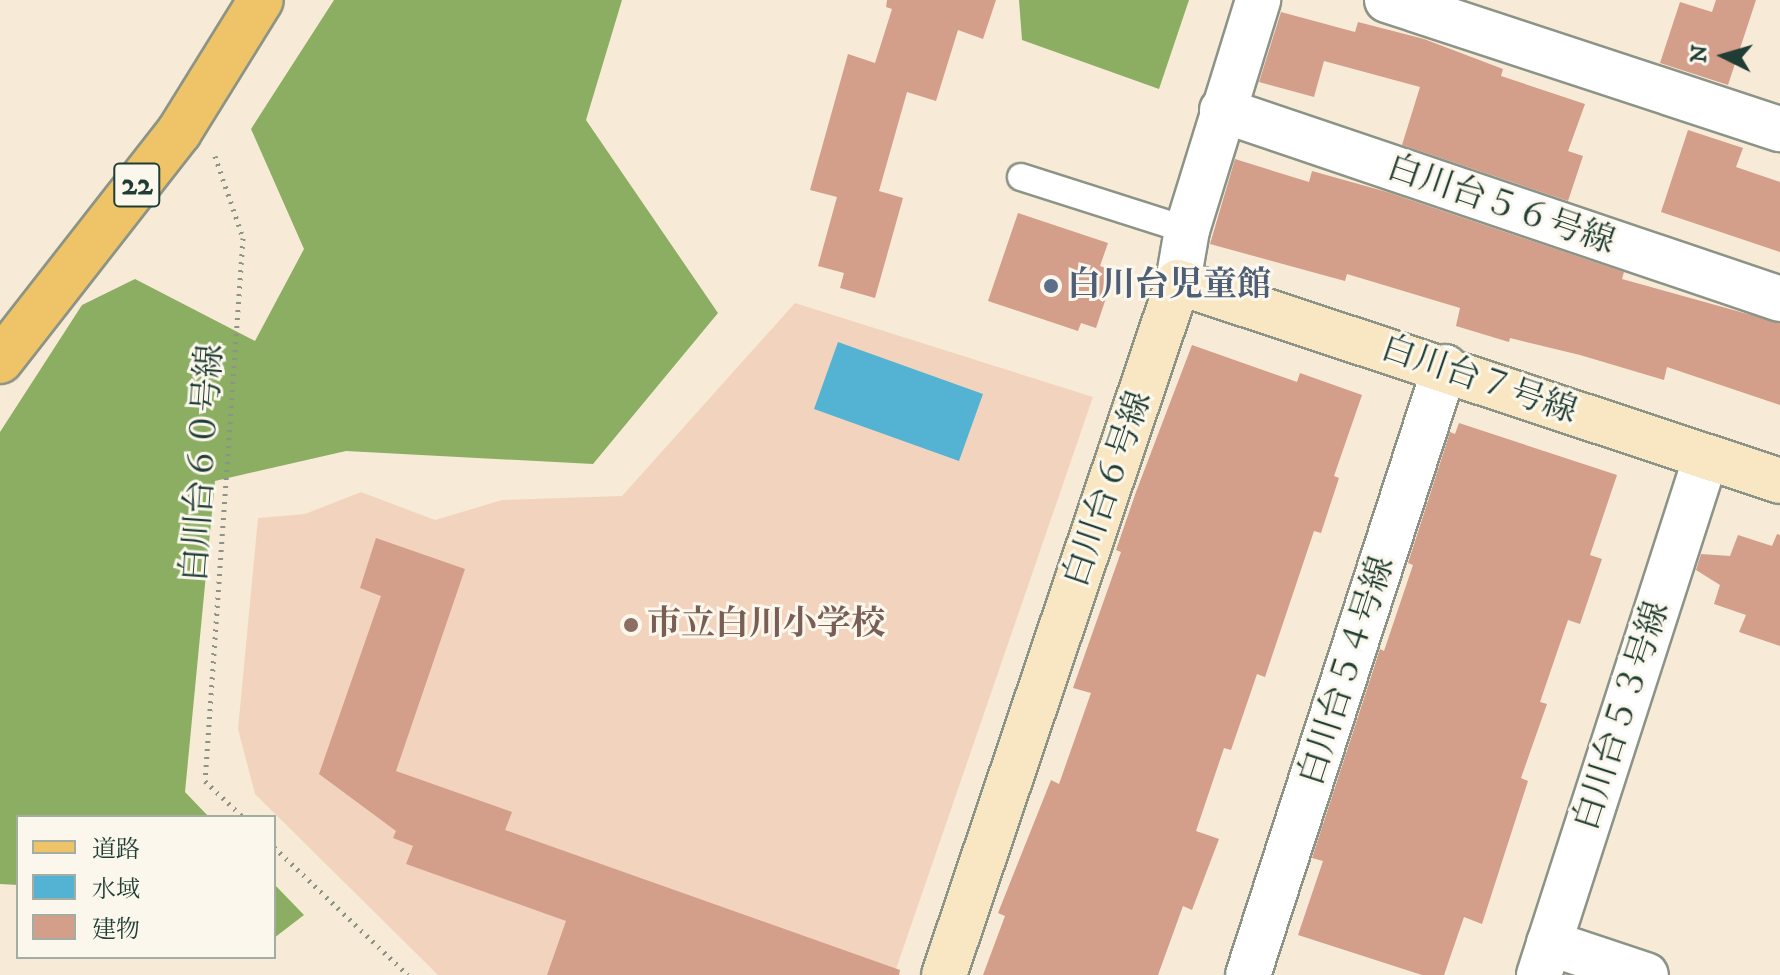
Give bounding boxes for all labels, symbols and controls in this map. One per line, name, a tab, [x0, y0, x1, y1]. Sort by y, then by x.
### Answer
north arrow	[1684, 16, 1764, 96]
text: N	[1685, 44, 1714, 64]
street label: 白川台５６号線	[1382, 147, 1620, 263]
road number: 22	[113, 157, 161, 213]
place label: 白川台児童館	[1067, 266, 1271, 306]
marker: 白川台児童館	[1042, 277, 1060, 295]
street label: 白川台７号線	[1376, 328, 1582, 432]
street label: 白川台６０号線	[174, 343, 232, 583]
street label: 白川台６号線	[1056, 386, 1160, 592]
street label: 白川台５４号線	[1291, 552, 1403, 790]
street label: 白川台５３号線	[1566, 597, 1678, 835]
place label: 市立白川小学校	[647, 605, 885, 645]
marker: 市立白川小学校	[622, 616, 640, 634]
legend	[16, 815, 276, 959]
text: 道路	[92, 835, 140, 865]
text: 水域	[92, 875, 140, 905]
text: 建物	[92, 915, 140, 945]

